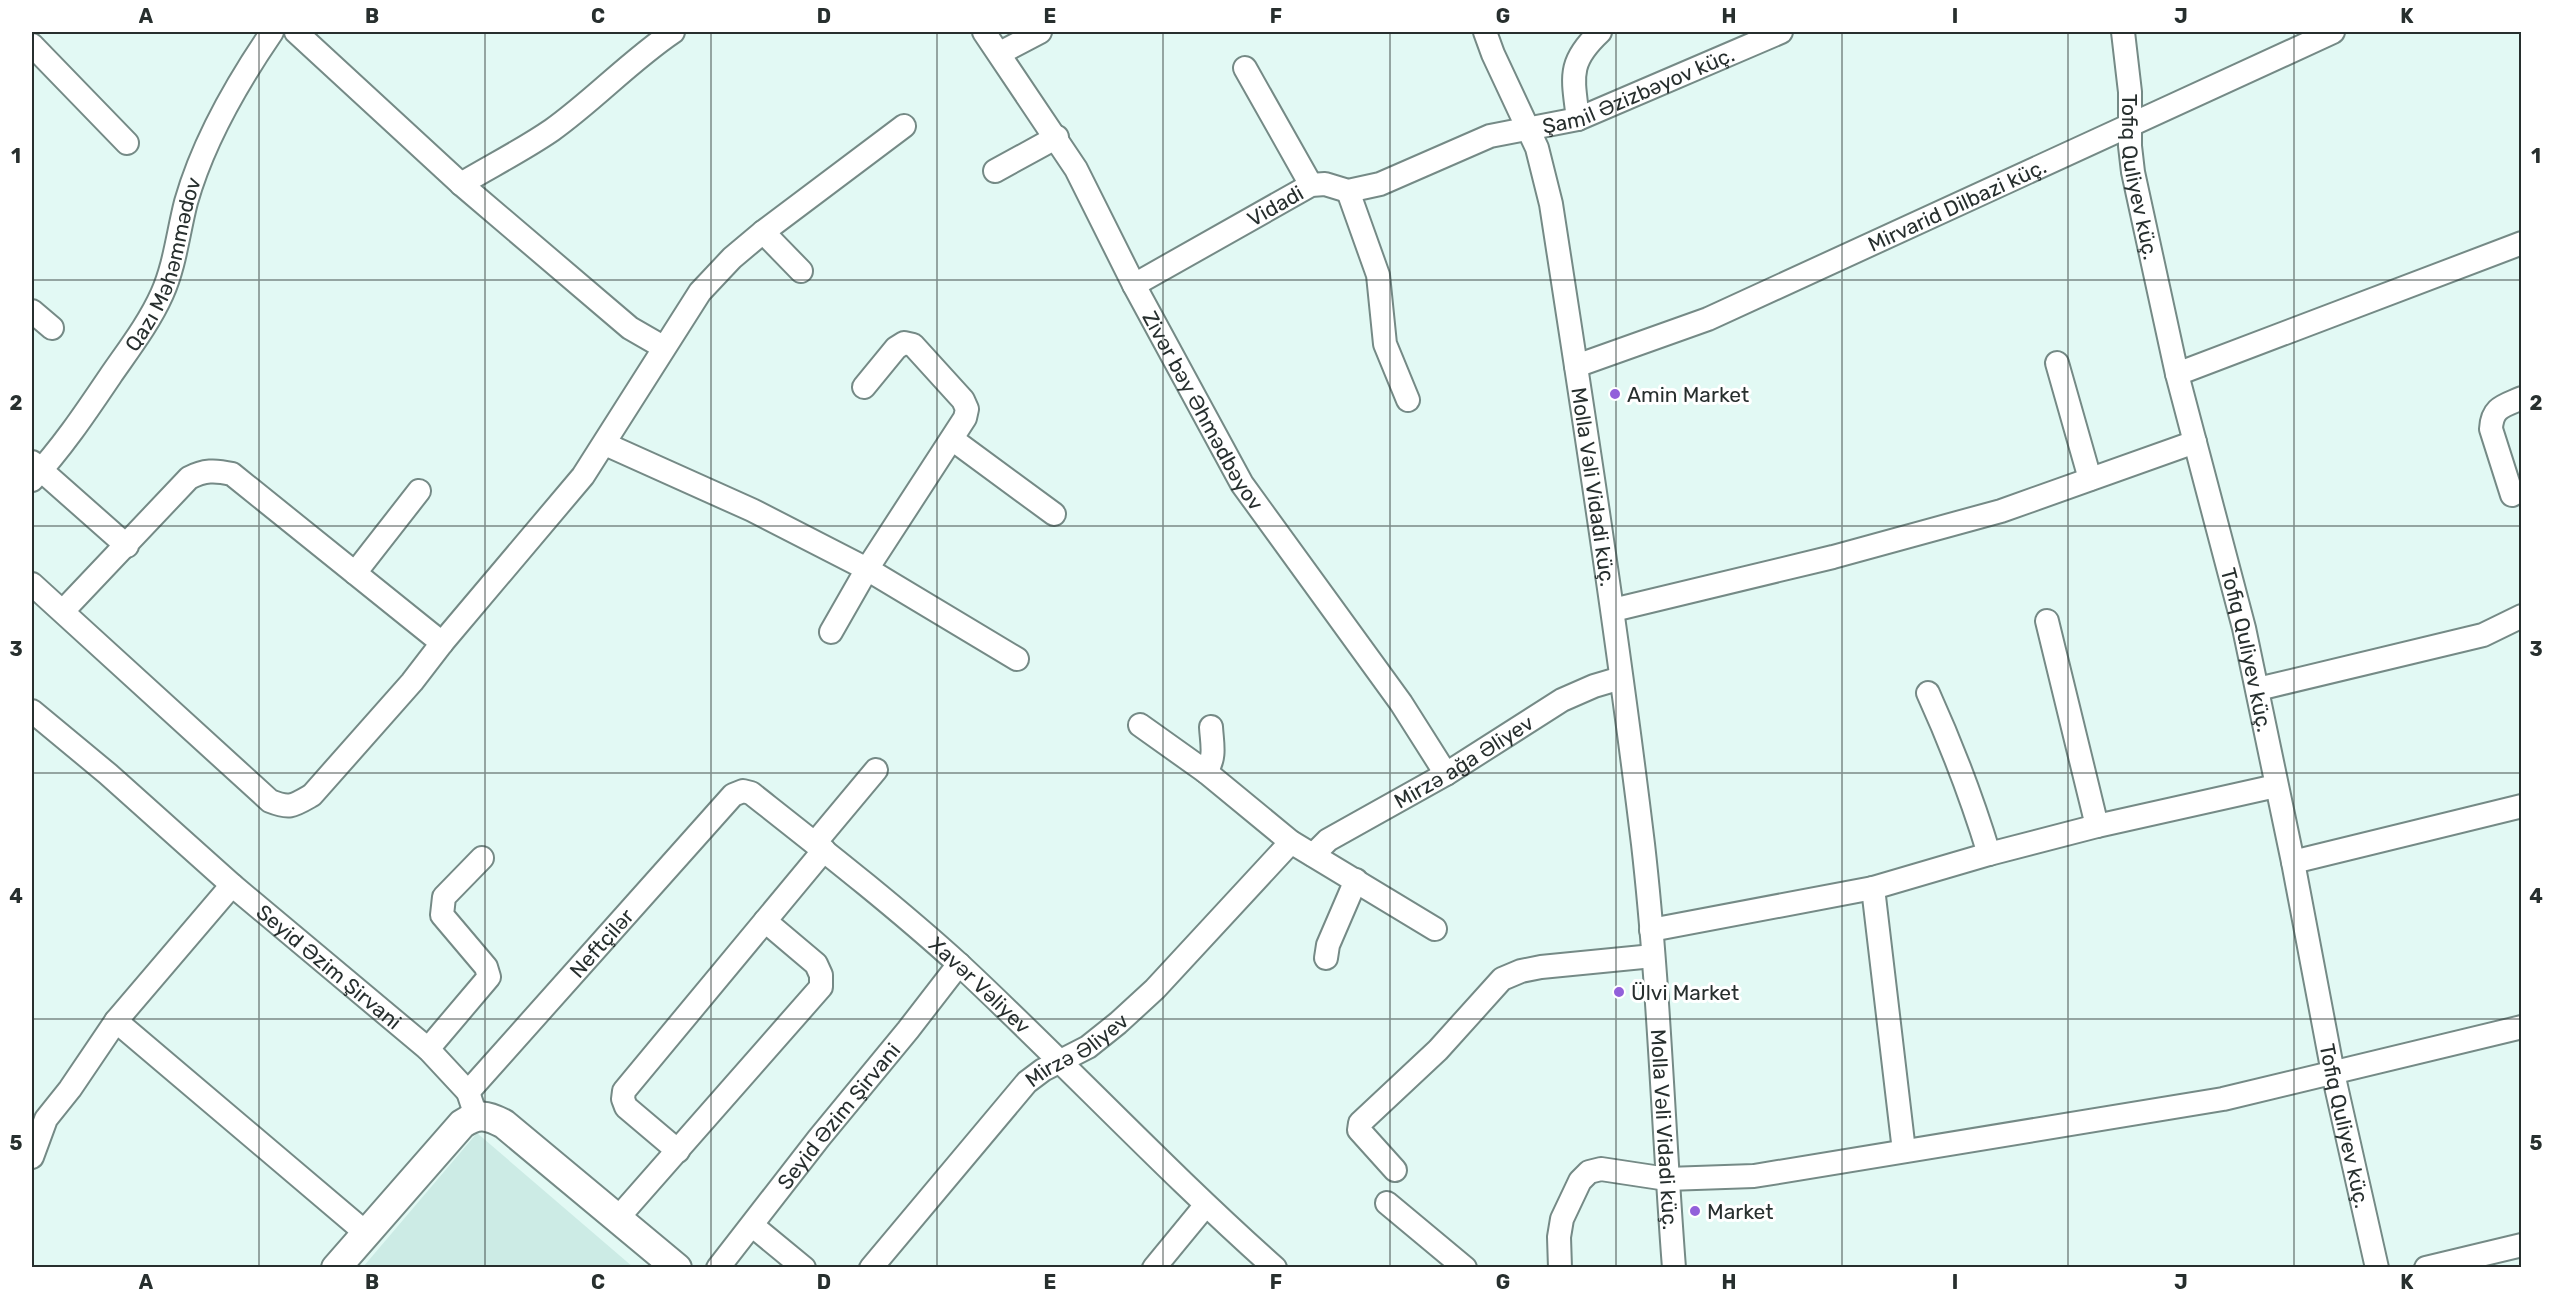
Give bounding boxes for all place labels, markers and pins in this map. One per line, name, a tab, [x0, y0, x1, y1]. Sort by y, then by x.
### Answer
place label: Amin Market	[1627, 382, 1749, 407]
marker: Amin Market	[1608, 387, 1622, 401]
place label: Ülvi Market	[1631, 980, 1739, 1005]
marker: Ülvi Market	[1612, 985, 1626, 999]
place label: Market	[1707, 1199, 1773, 1224]
marker: Market	[1688, 1204, 1702, 1218]

